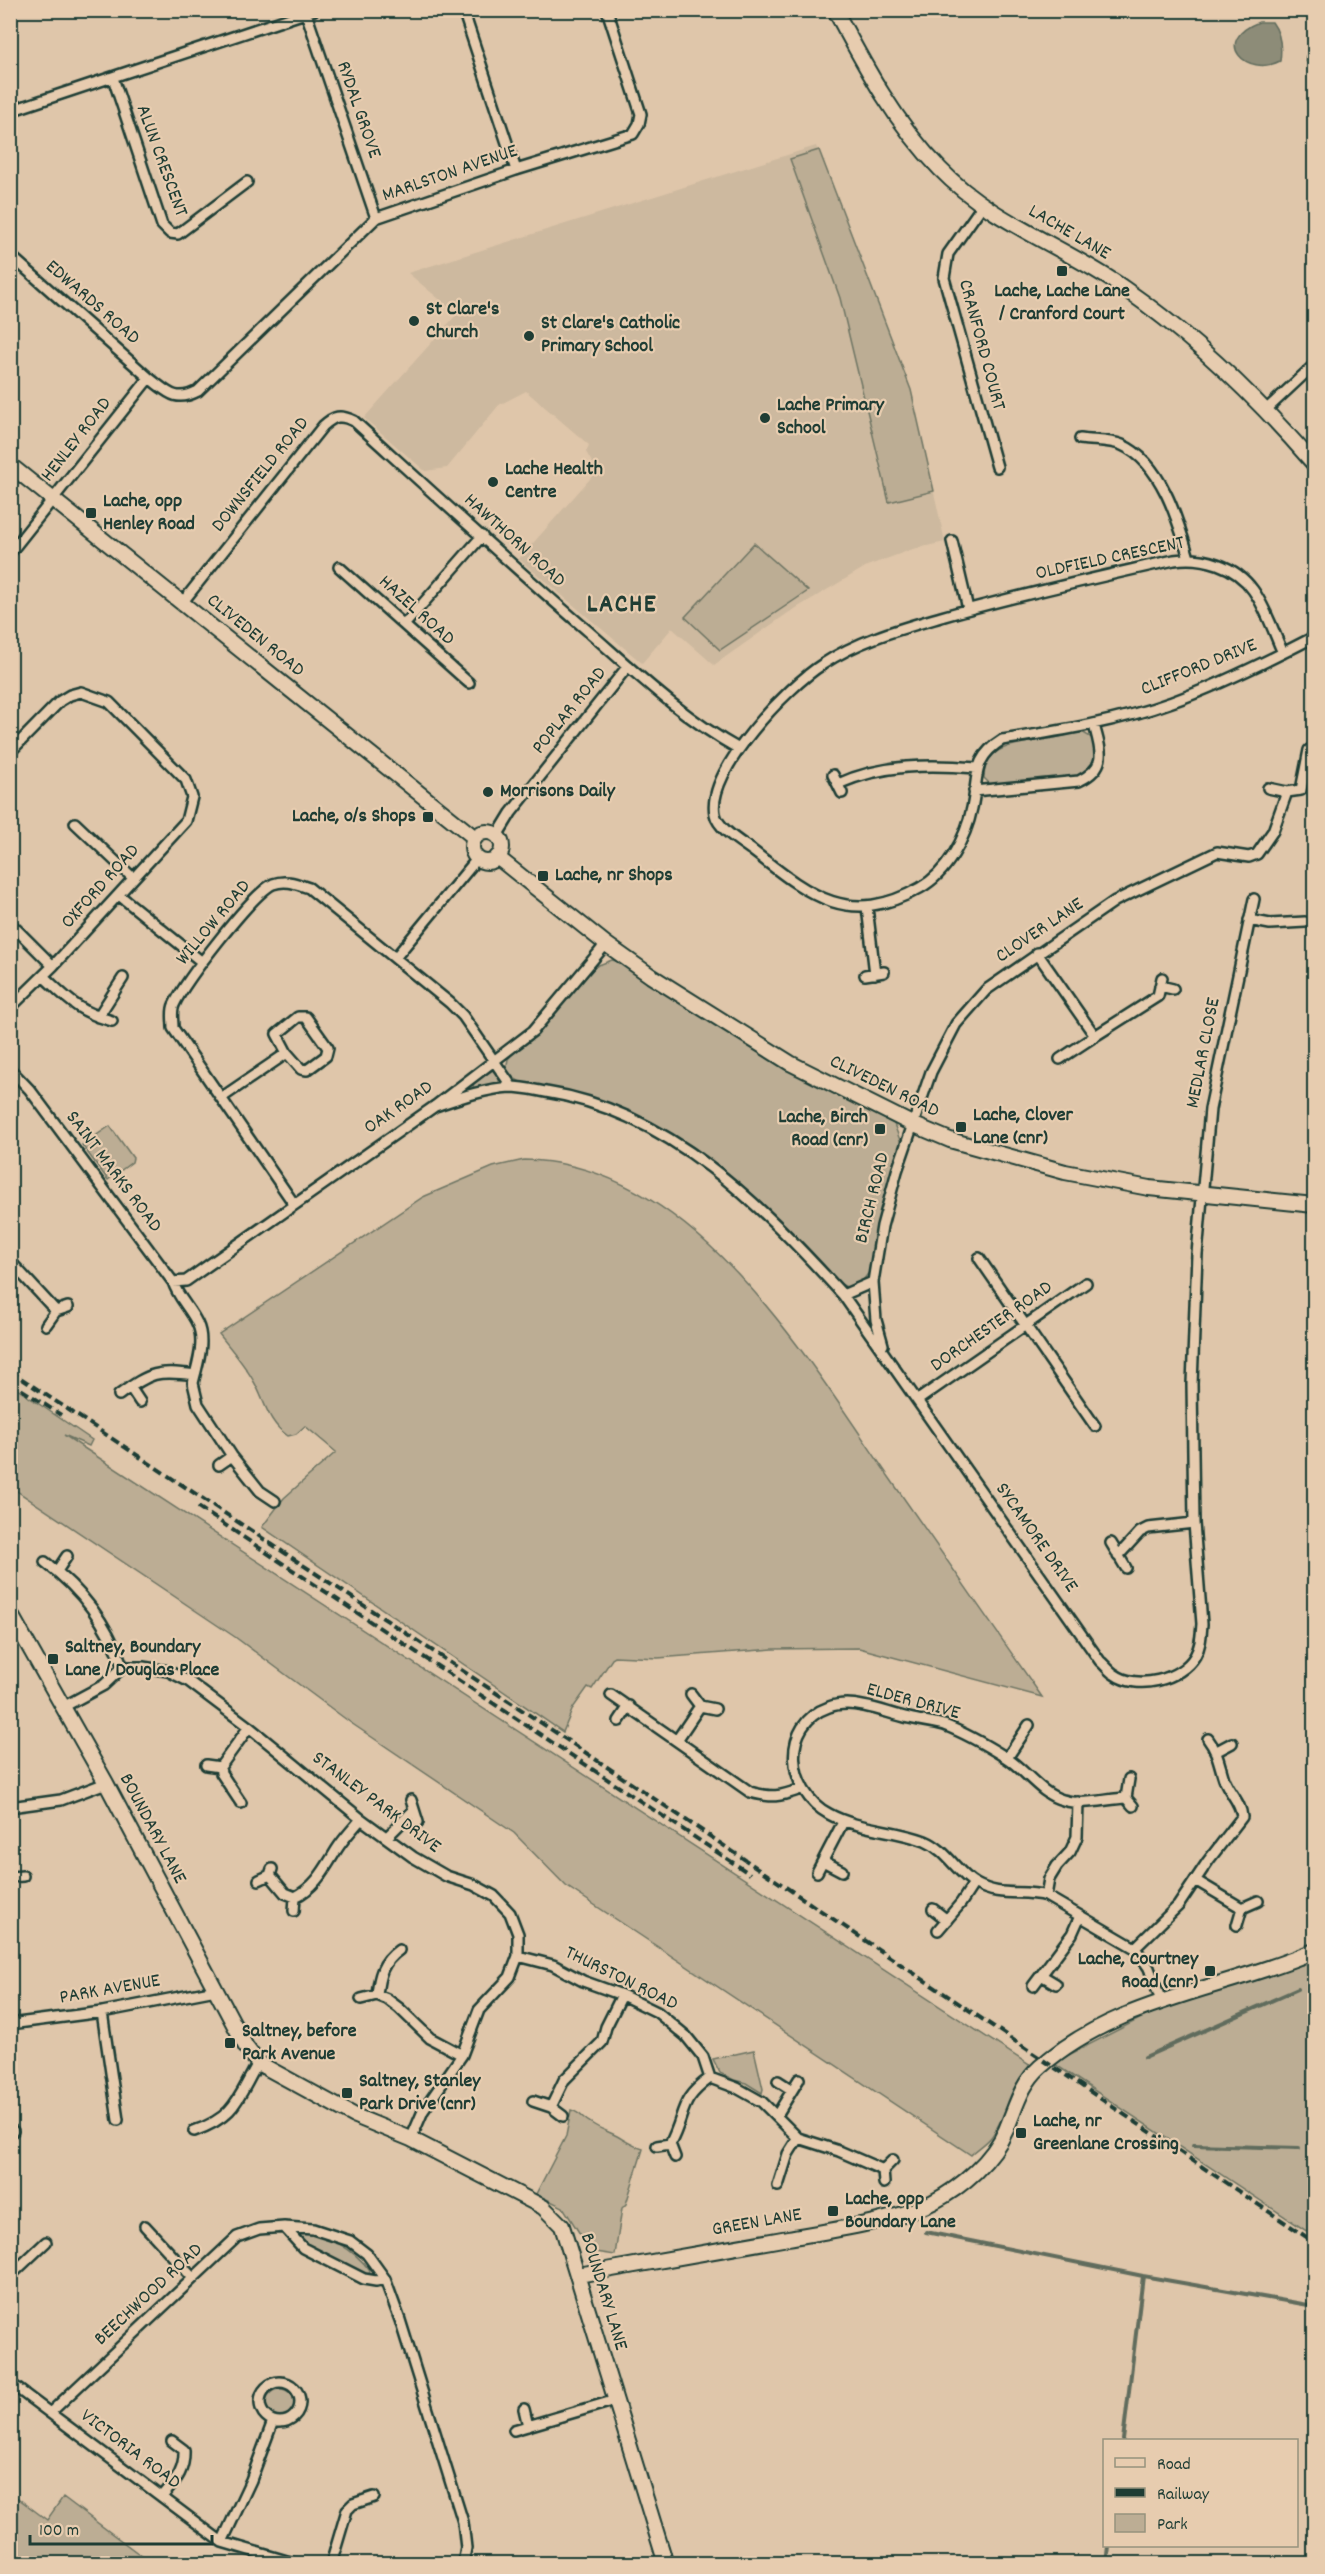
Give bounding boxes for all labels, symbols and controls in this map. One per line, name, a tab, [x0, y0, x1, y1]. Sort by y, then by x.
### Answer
street label: RYDAL GROVE	[328, 58, 388, 162]
street label: ALUN CRESCENT	[128, 101, 194, 221]
street label: MARLSTON AVENUE	[379, 138, 521, 210]
street label: LACHE LANE	[1023, 198, 1115, 268]
street label: EDWARDS ROAD	[38, 254, 146, 352]
marker: Lache, Lache Lane / Cranford Court	[1055, 264, 1069, 278]
street label: CRANFORD COURT	[950, 277, 1012, 413]
place label: Lache, Lache Lane / Cranford Court	[994, 278, 1130, 329]
place label: St Clare's Church	[426, 296, 499, 347]
place label: St Clare's Catholic Primary School	[541, 310, 680, 361]
marker: St Clare's Church	[407, 314, 421, 328]
marker: St Clare's Catholic Primary School	[522, 329, 536, 343]
street label: HENLEY ROAD	[35, 392, 119, 488]
place label: Lache Primary School	[777, 392, 885, 443]
street label: DOWNSFIELD ROAD	[206, 411, 316, 539]
marker: Lache Primary School	[758, 411, 772, 425]
place label: Lache Health Centre	[505, 456, 603, 507]
marker: Lache Health Centre	[486, 475, 500, 489]
street label: HAWTHORN ROAD	[457, 487, 571, 595]
place label: Lache, opp Henley Road	[103, 488, 195, 539]
marker: Lache, opp Henley Road	[84, 506, 98, 520]
street label: OLDFIELD CRESCENT	[1033, 530, 1187, 588]
street label: HAZEL ROAD	[372, 569, 460, 653]
district label: LACHE	[587, 587, 657, 624]
street label: CLIVEDEN ROAD	[200, 588, 310, 684]
street label: CLIFFORD DRIVE	[1137, 632, 1261, 704]
street label: POPLAR ROAD	[526, 661, 614, 761]
place label: Morrisons Daily	[500, 778, 616, 806]
marker: Morrisons Daily	[481, 785, 495, 799]
place label: Lache, o/s Shops	[292, 803, 416, 831]
marker: Lache, o/s Shops	[421, 810, 435, 824]
street label: OXFORD ROAD	[55, 838, 147, 936]
place label: Lache, nr Shops	[555, 862, 673, 890]
marker: Lache, nr Shops	[536, 869, 550, 883]
street label: WILLOW ROAD	[170, 874, 258, 972]
street label: CLOVER LANE	[990, 891, 1090, 971]
street label: MEDLAR CLOSE	[1180, 995, 1228, 1111]
street label: CLIVEDEN ROAD	[824, 1048, 944, 1126]
street label: OAK ROAD	[359, 1074, 439, 1142]
place label: Lache, Clover Lane (cnr)	[973, 1102, 1074, 1153]
place label: Lache, Birch Road (cnr)	[778, 1104, 868, 1155]
street label: SAINT MARKS ROAD	[58, 1105, 168, 1239]
marker: Lache, Clover Lane (cnr)	[954, 1120, 968, 1134]
marker: Lache, Birch Road (cnr)	[873, 1122, 887, 1136]
street label: BIRCH ROAD	[848, 1150, 898, 1246]
street label: DORCHESTER ROAD	[925, 1274, 1059, 1380]
street label: SYCAMORE DRIVE	[988, 1477, 1084, 1599]
place label: Saltney, Boundary Lane / Douglas Place	[65, 1634, 219, 1685]
marker: Saltney, Boundary Lane / Douglas Place	[46, 1652, 60, 1666]
street label: ELDER DRIVE	[863, 1676, 963, 1728]
street label: STANLEY PARK DRIVE	[306, 1745, 446, 1861]
street label: BOUNDARY LANE	[111, 1769, 193, 1889]
street label: THURSTON ROAD	[560, 1939, 682, 2019]
place label: Lache, Courtney Road (cnr)	[1078, 1946, 1199, 1997]
marker: Lache, Courtney Road (cnr)	[1203, 1964, 1217, 1978]
street label: PARK AVENUE	[57, 1967, 163, 2013]
place label: Saltney, before Park Avenue	[242, 2018, 357, 2069]
marker: Saltney, before Park Avenue	[223, 2036, 237, 2050]
place label: Saltney, Stanley Park Drive (cnr)	[359, 2068, 481, 2119]
marker: Saltney, Stanley Park Drive (cnr)	[340, 2086, 354, 2100]
place label: Lache, nr Greenlane Crossing	[1033, 2108, 1179, 2159]
marker: Lache, nr Greenlane Crossing	[1014, 2126, 1028, 2140]
place label: Lache, opp Boundary Lane	[845, 2186, 956, 2237]
street label: GREEN LANE	[710, 2201, 804, 2245]
marker: Lache, opp Boundary Lane	[826, 2204, 840, 2218]
street label: BOUNDARY LANE	[572, 2230, 634, 2354]
street label: BEECHWOOD ROAD	[88, 2237, 210, 2353]
street label: VICTORIA ROAD	[74, 2403, 186, 2497]
legend	[1103, 2439, 1298, 2547]
text: Road	[1157, 2453, 1191, 2478]
text: Railway	[1157, 2483, 1210, 2508]
scale bar	[30, 2508, 212, 2546]
text: Park	[1157, 2513, 1188, 2538]
text: 100 m	[39, 2519, 79, 2544]

